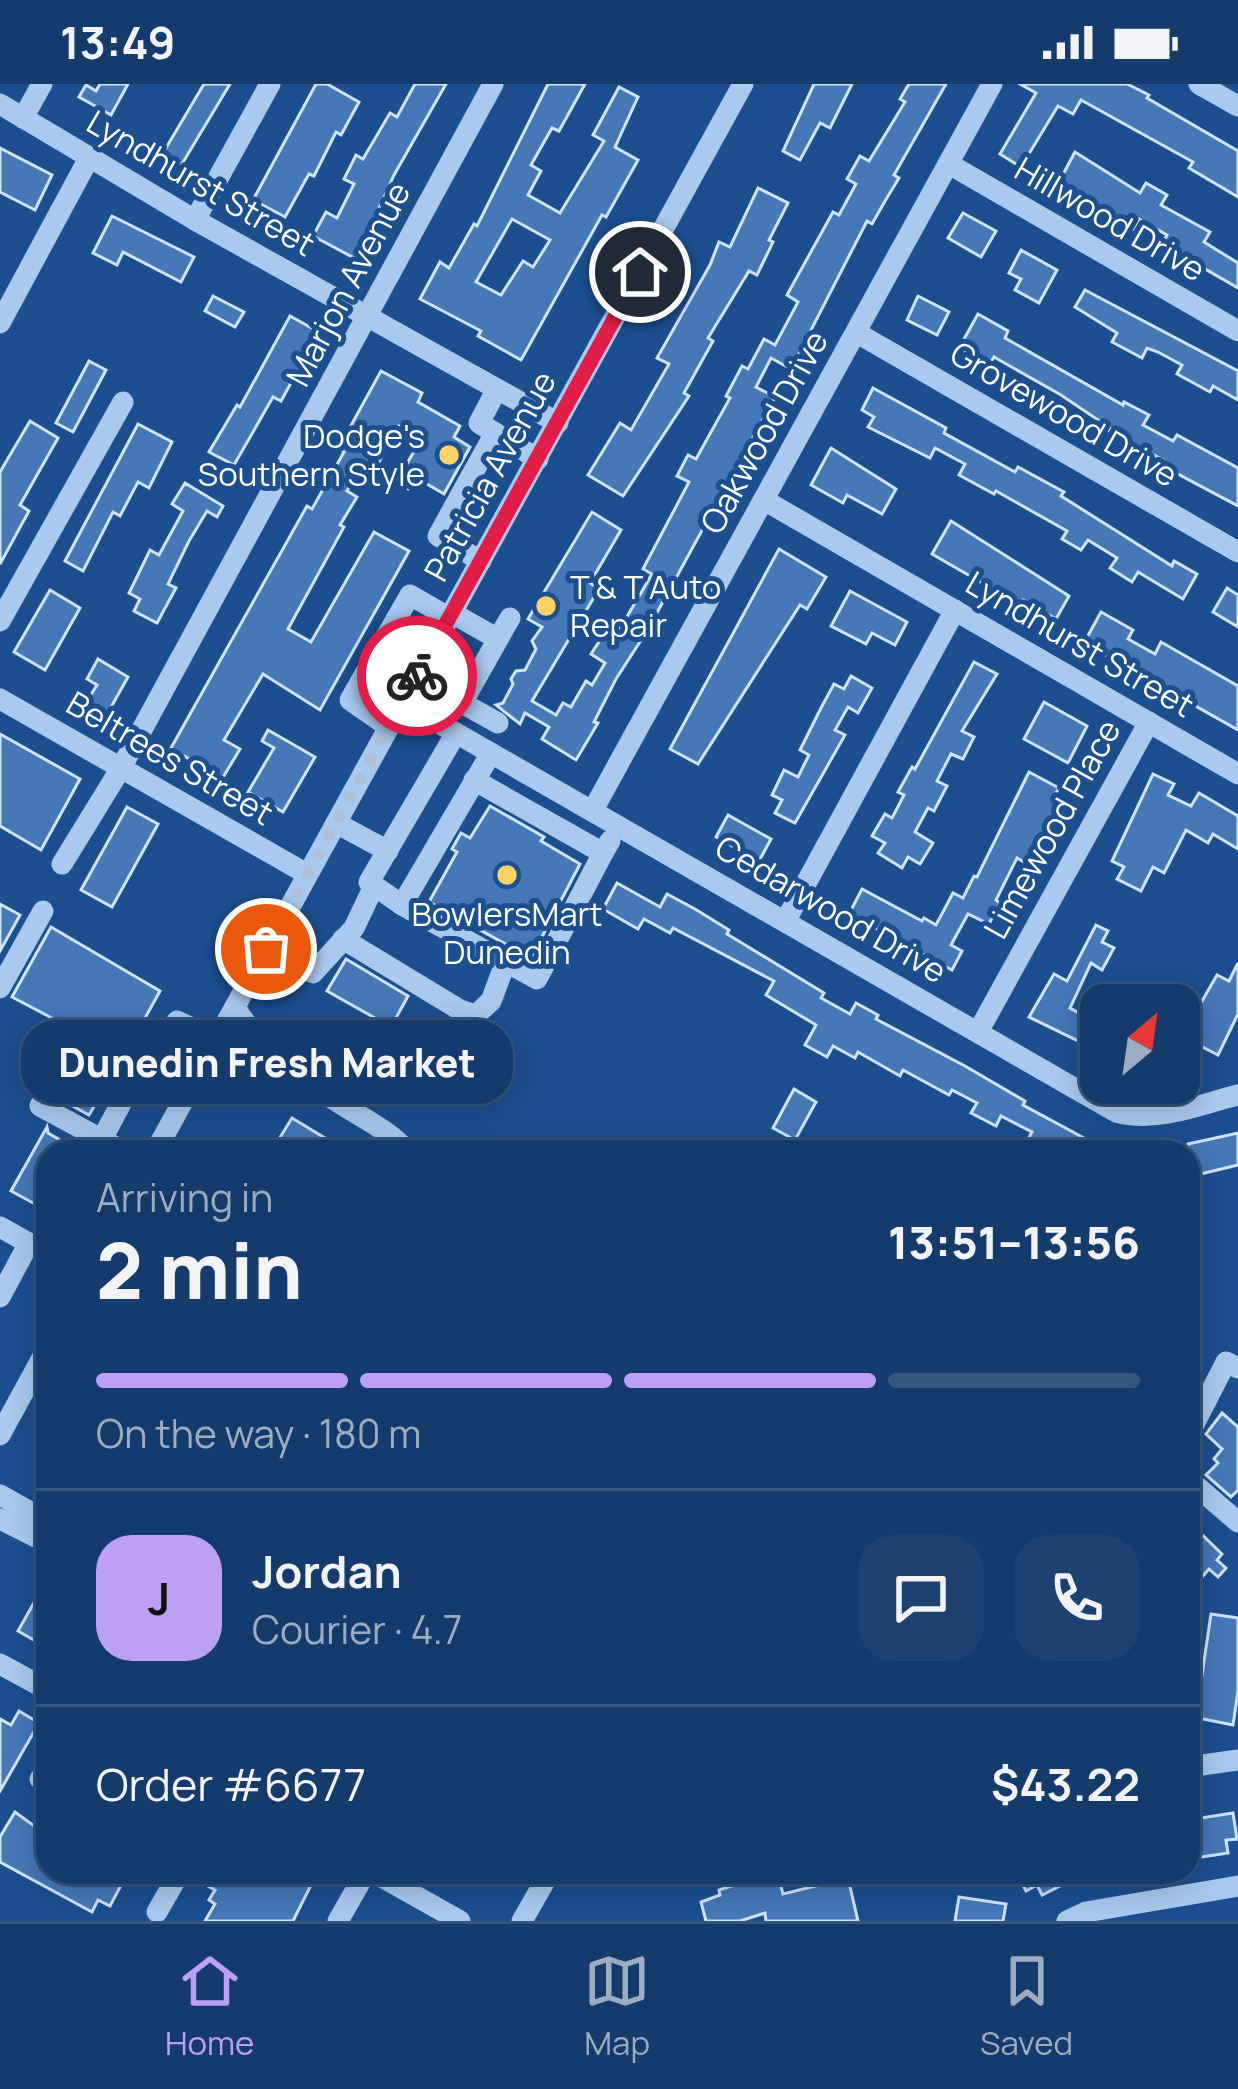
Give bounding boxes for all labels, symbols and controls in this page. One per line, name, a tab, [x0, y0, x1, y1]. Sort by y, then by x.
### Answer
text: 13:49	[60, 11, 176, 73]
street label: Lyndhurst Street	[79, 99, 323, 266]
street label: Hillwood Drive	[1007, 146, 1214, 291]
street label: Marjon Avenue	[275, 174, 420, 394]
pin	[589, 221, 691, 323]
icon: home	[607, 239, 673, 305]
street label: Oakwood Drive	[689, 322, 838, 541]
street label: Grovewood Drive	[942, 330, 1186, 497]
street label: Patricia Avenue	[413, 363, 566, 589]
place label: Dodge's Southern Style	[198, 413, 425, 496]
marker: Dodge's Southern Style	[436, 442, 462, 468]
street label: Lyndhurst Street	[958, 560, 1202, 727]
place label: T & T Auto Repair	[570, 564, 721, 647]
marker: T & T Auto Repair	[533, 593, 559, 619]
courier	[357, 616, 477, 736]
icon: bike	[384, 643, 450, 709]
street label: Beltrees Street	[59, 680, 282, 835]
street label: Limewood Place	[973, 711, 1130, 946]
street label: Cedarwood Drive	[708, 824, 955, 993]
marker: BowlersMart Dunedin	[494, 862, 520, 888]
place label: BowlersMart Dunedin	[411, 891, 603, 974]
pin	[215, 898, 317, 1000]
icon: bag	[233, 916, 299, 982]
north arrow	[1080, 984, 1200, 1104]
map controls	[1080, 984, 1200, 1104]
callout: Dunedin Fresh Market	[20, 1021, 512, 1105]
text: Dunedin Fresh Market	[58, 1035, 476, 1089]
text: Arriving in	[96, 1170, 273, 1224]
text: 13:51–13:56	[888, 1211, 1140, 1273]
text: 2 min	[96, 1216, 303, 1322]
text: On the way · 180 m	[96, 1406, 421, 1460]
button: chat	[858, 1535, 984, 1661]
button: phone	[1014, 1535, 1140, 1661]
text: Jordan	[252, 1540, 402, 1602]
text: J	[148, 1567, 170, 1629]
text: Courier · 4.7	[252, 1602, 462, 1656]
text: Order #6677	[96, 1753, 366, 1815]
text: $43.22	[991, 1753, 1140, 1815]
tab: Home	[165, 1948, 254, 2065]
tab: Map	[584, 1948, 650, 2065]
tab: Saved	[980, 1948, 1073, 2065]

